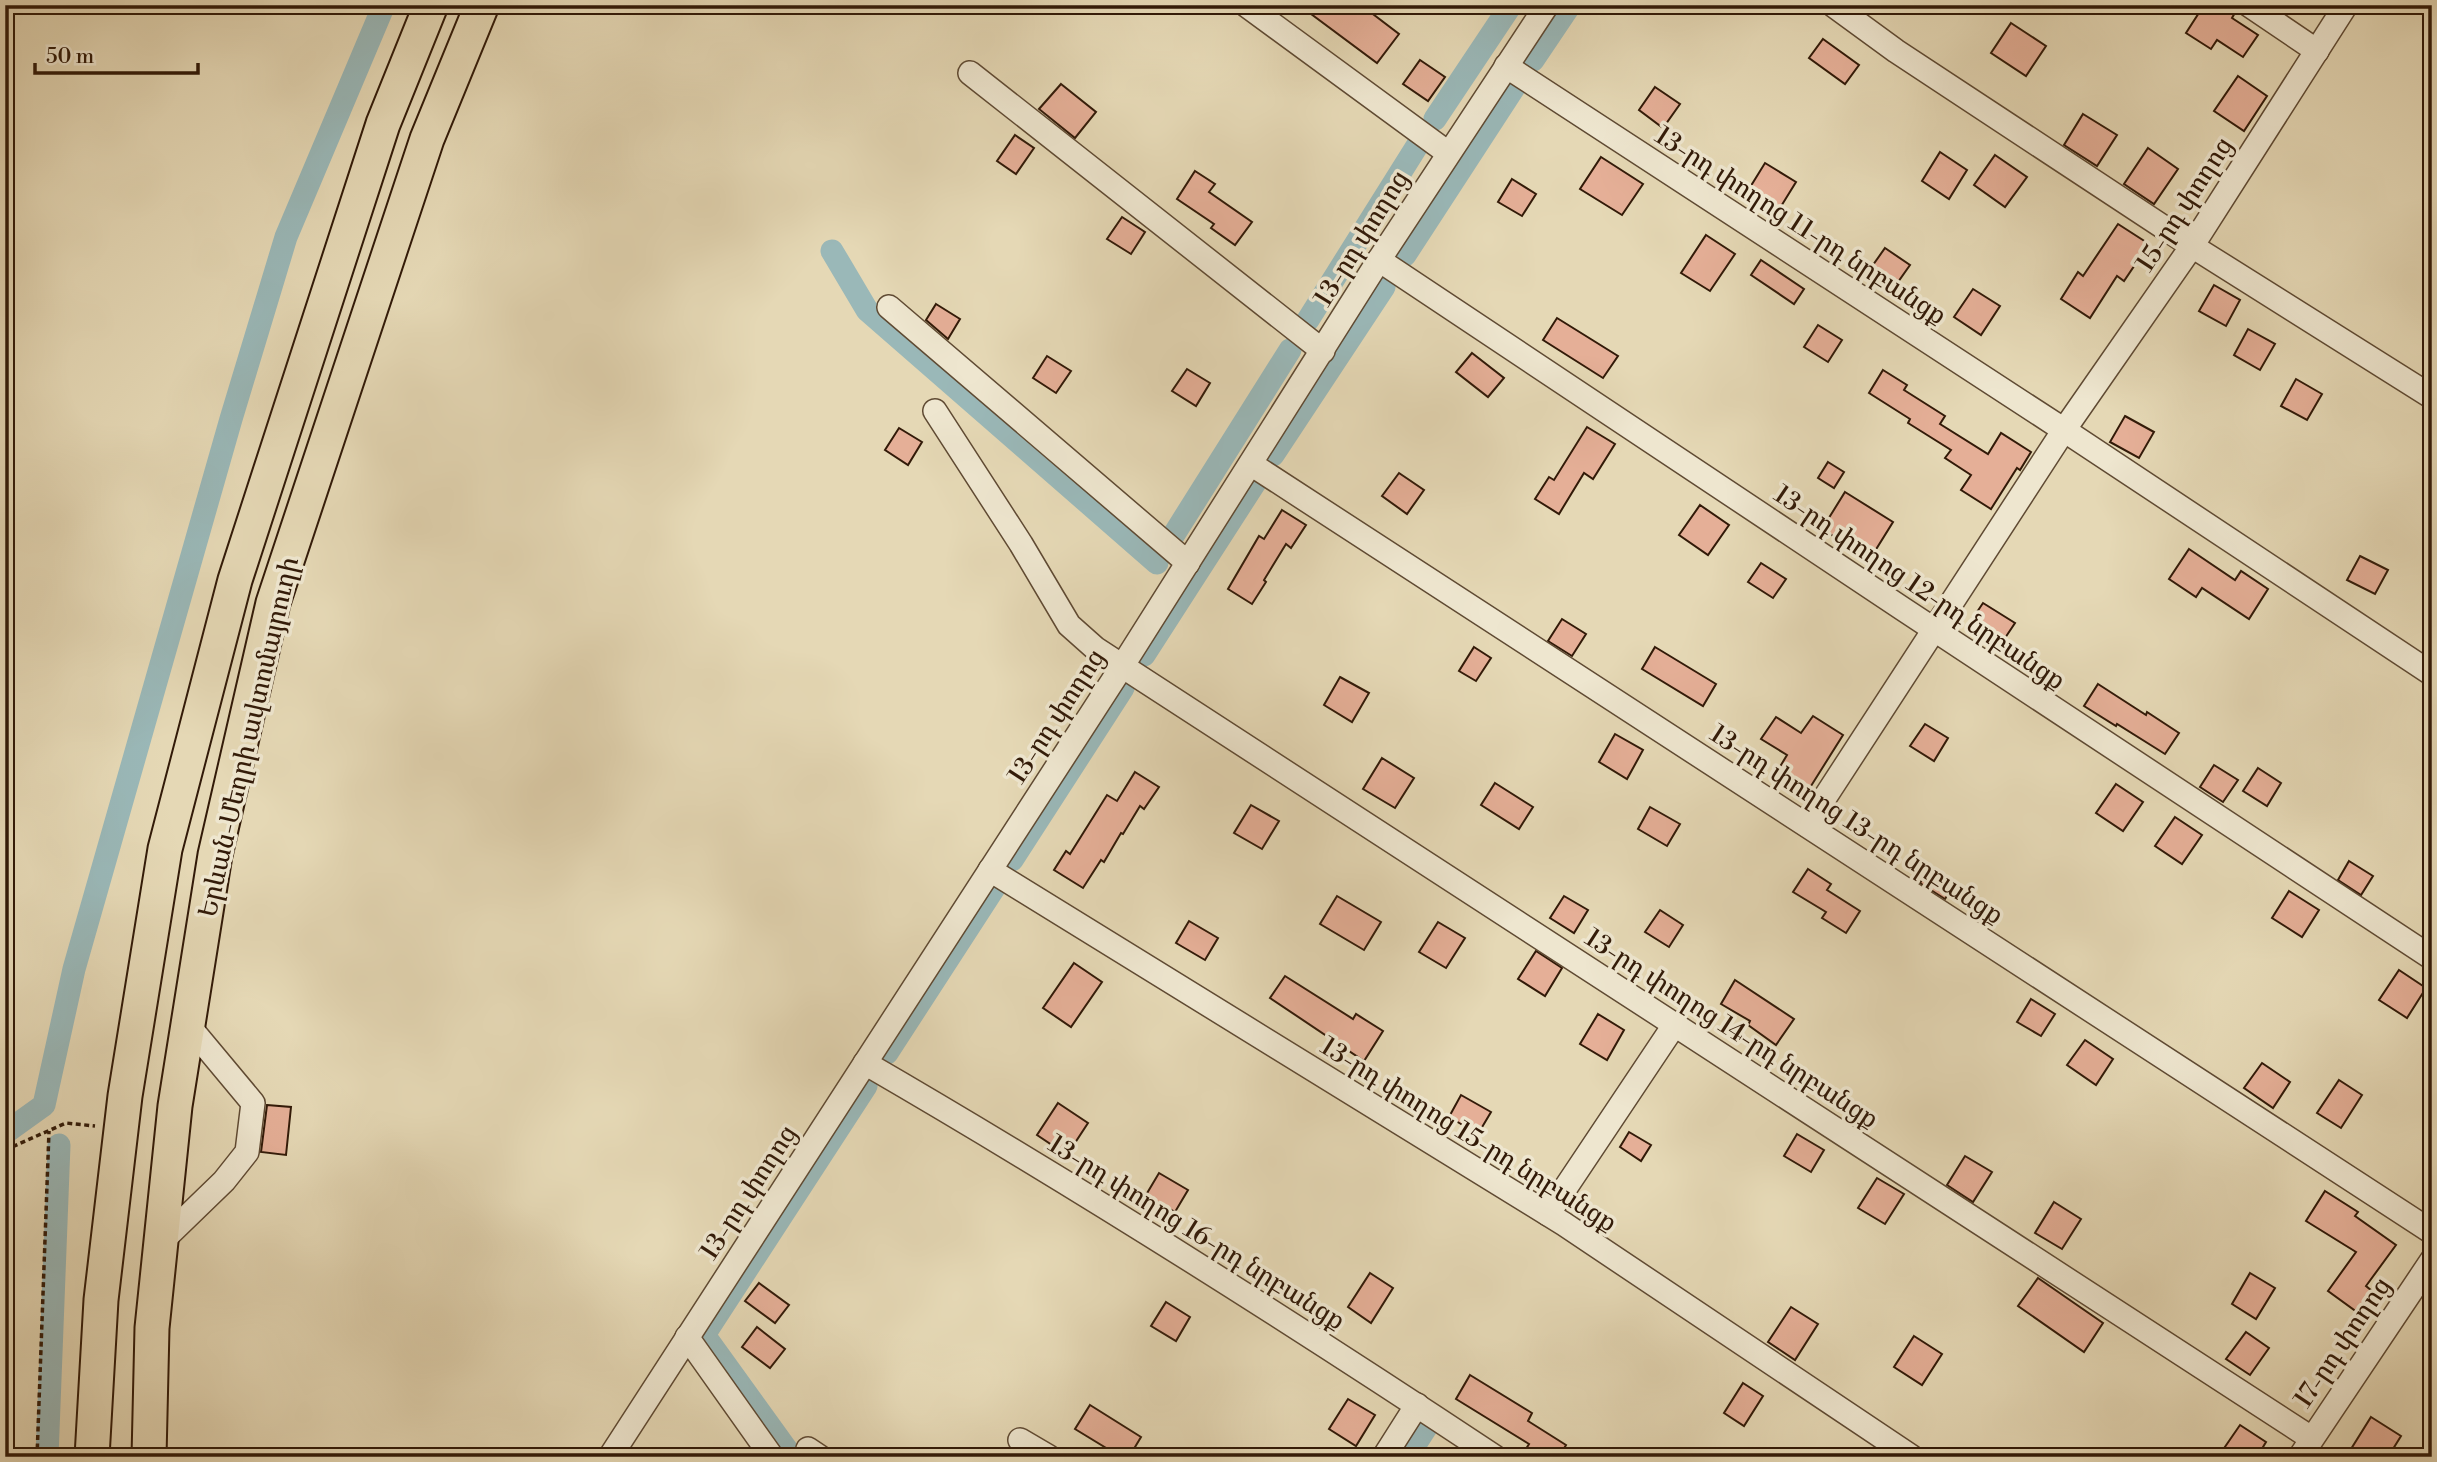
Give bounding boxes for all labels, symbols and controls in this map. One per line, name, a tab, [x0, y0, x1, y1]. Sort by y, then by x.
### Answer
scale bar	[35, 32, 198, 76]
text: 50 m	[46, 44, 94, 70]
street label: 13-րդ փողոց 11-րդ նրբանցք	[1649, 120, 1952, 332]
street label: 15-րդ փողոց	[2129, 131, 2240, 278]
street label: 13-րդ փողոց	[1307, 165, 1416, 312]
street label: 13-րդ փողոց 12-րդ նրբանցք	[1768, 478, 2071, 697]
street label: Երևան-Մեղրի ավտոմայրուղի	[192, 554, 306, 920]
street label: 13-րդ փողոց	[1001, 643, 1112, 790]
street label: 13-րդ փողոց 13-րդ նրբանցք	[1704, 718, 2009, 932]
street label: 13-րդ փողոց 14-րդ նրբանցք	[1579, 922, 1884, 1136]
street label: 13-րդ փողոց 15-րդ նրբանցք	[1315, 1030, 1622, 1239]
street label: 13-րդ փողոց	[693, 1119, 804, 1266]
street label: 13-րդ փողոց 16-րդ նրբանցք	[1042, 1128, 1351, 1337]
street label: 17-րդ փողոց	[2287, 1271, 2398, 1414]

